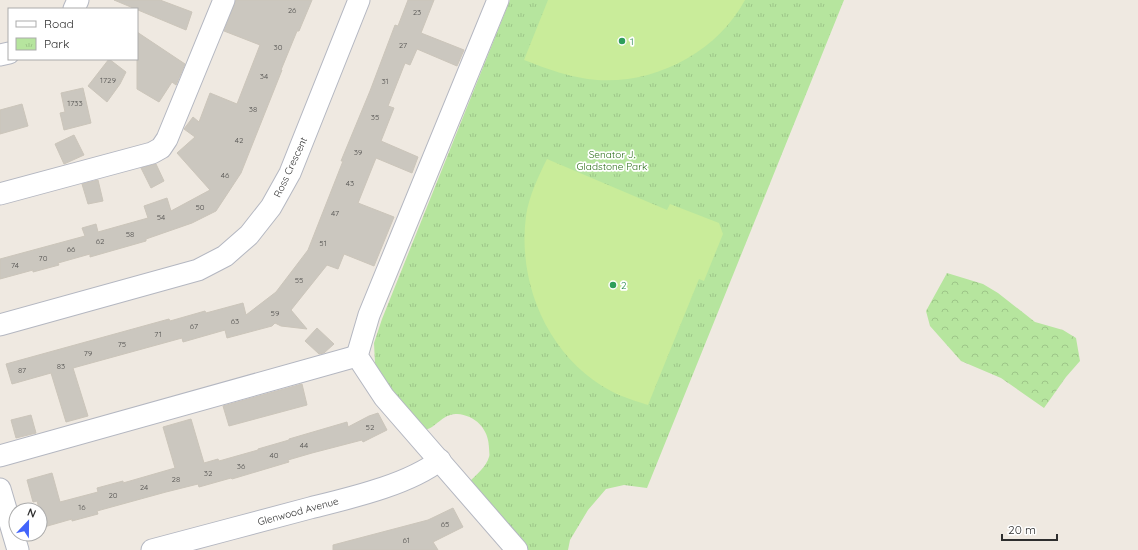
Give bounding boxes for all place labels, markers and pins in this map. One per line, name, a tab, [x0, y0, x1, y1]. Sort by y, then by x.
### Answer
place label: 1	[630, 35, 634, 48]
marker: 1	[617, 36, 627, 46]
place label: 2	[621, 279, 627, 292]
marker: 2	[608, 280, 618, 290]

